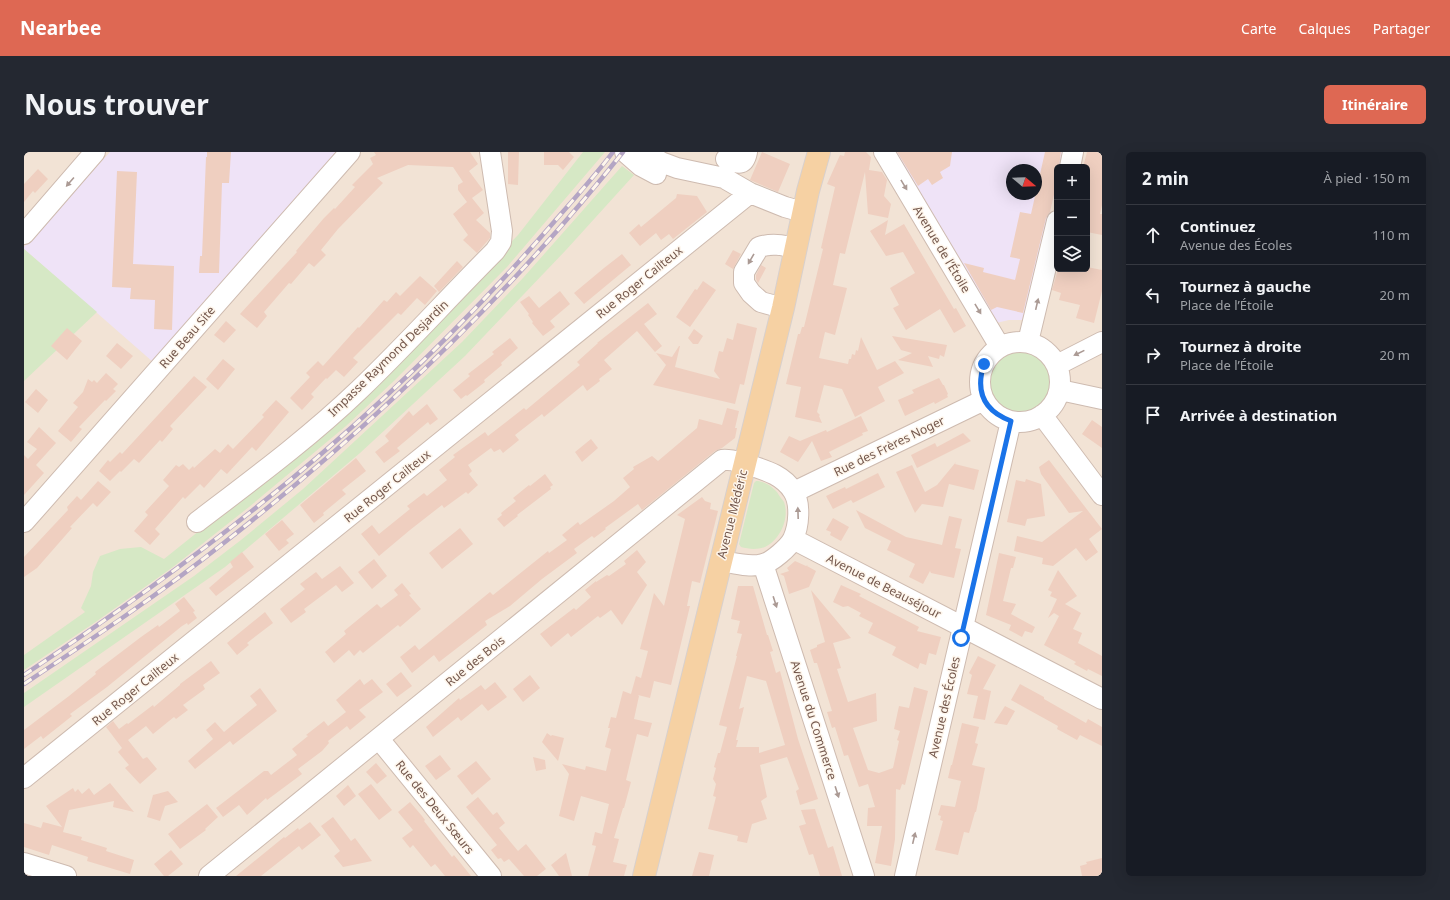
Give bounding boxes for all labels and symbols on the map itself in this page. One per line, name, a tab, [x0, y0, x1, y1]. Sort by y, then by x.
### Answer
north arrow	[1006, 164, 1042, 200]
one-way arrow	[65, 176, 74, 187]
one-way arrow	[900, 179, 907, 191]
street label: Avenue de l’Étoile	[909, 202, 975, 296]
street label: Rue Roger Cailteux	[592, 241, 686, 322]
one-way arrow	[748, 253, 755, 265]
street label: Impasse Raymond Desjardin	[324, 296, 452, 420]
one-way arrow	[1035, 298, 1041, 310]
street label: Rue Beau Site	[155, 302, 219, 372]
one-way arrow	[974, 303, 981, 315]
one-way arrow	[1074, 350, 1085, 356]
route end	[975, 355, 993, 373]
street label: Rue des Frères Noger	[831, 412, 947, 480]
street label: Rue Roger Cailteux	[340, 445, 434, 526]
street label: Avenue Médéric	[713, 468, 751, 560]
one-way arrow	[794, 507, 801, 519]
street label: Avenue de Beauséjour	[824, 550, 944, 622]
one-way arrow	[772, 596, 778, 608]
route start	[952, 629, 970, 647]
street label: Rue des Bois	[442, 632, 508, 690]
street label: Rue Roger Cailteux	[88, 648, 182, 729]
street label: Avenue des Écoles	[924, 654, 964, 759]
street label: Avenue du Commerce	[787, 658, 841, 782]
street label: Rue des Deux Sœurs	[392, 756, 478, 858]
one-way arrow	[834, 786, 840, 798]
one-way arrow	[911, 832, 917, 844]

